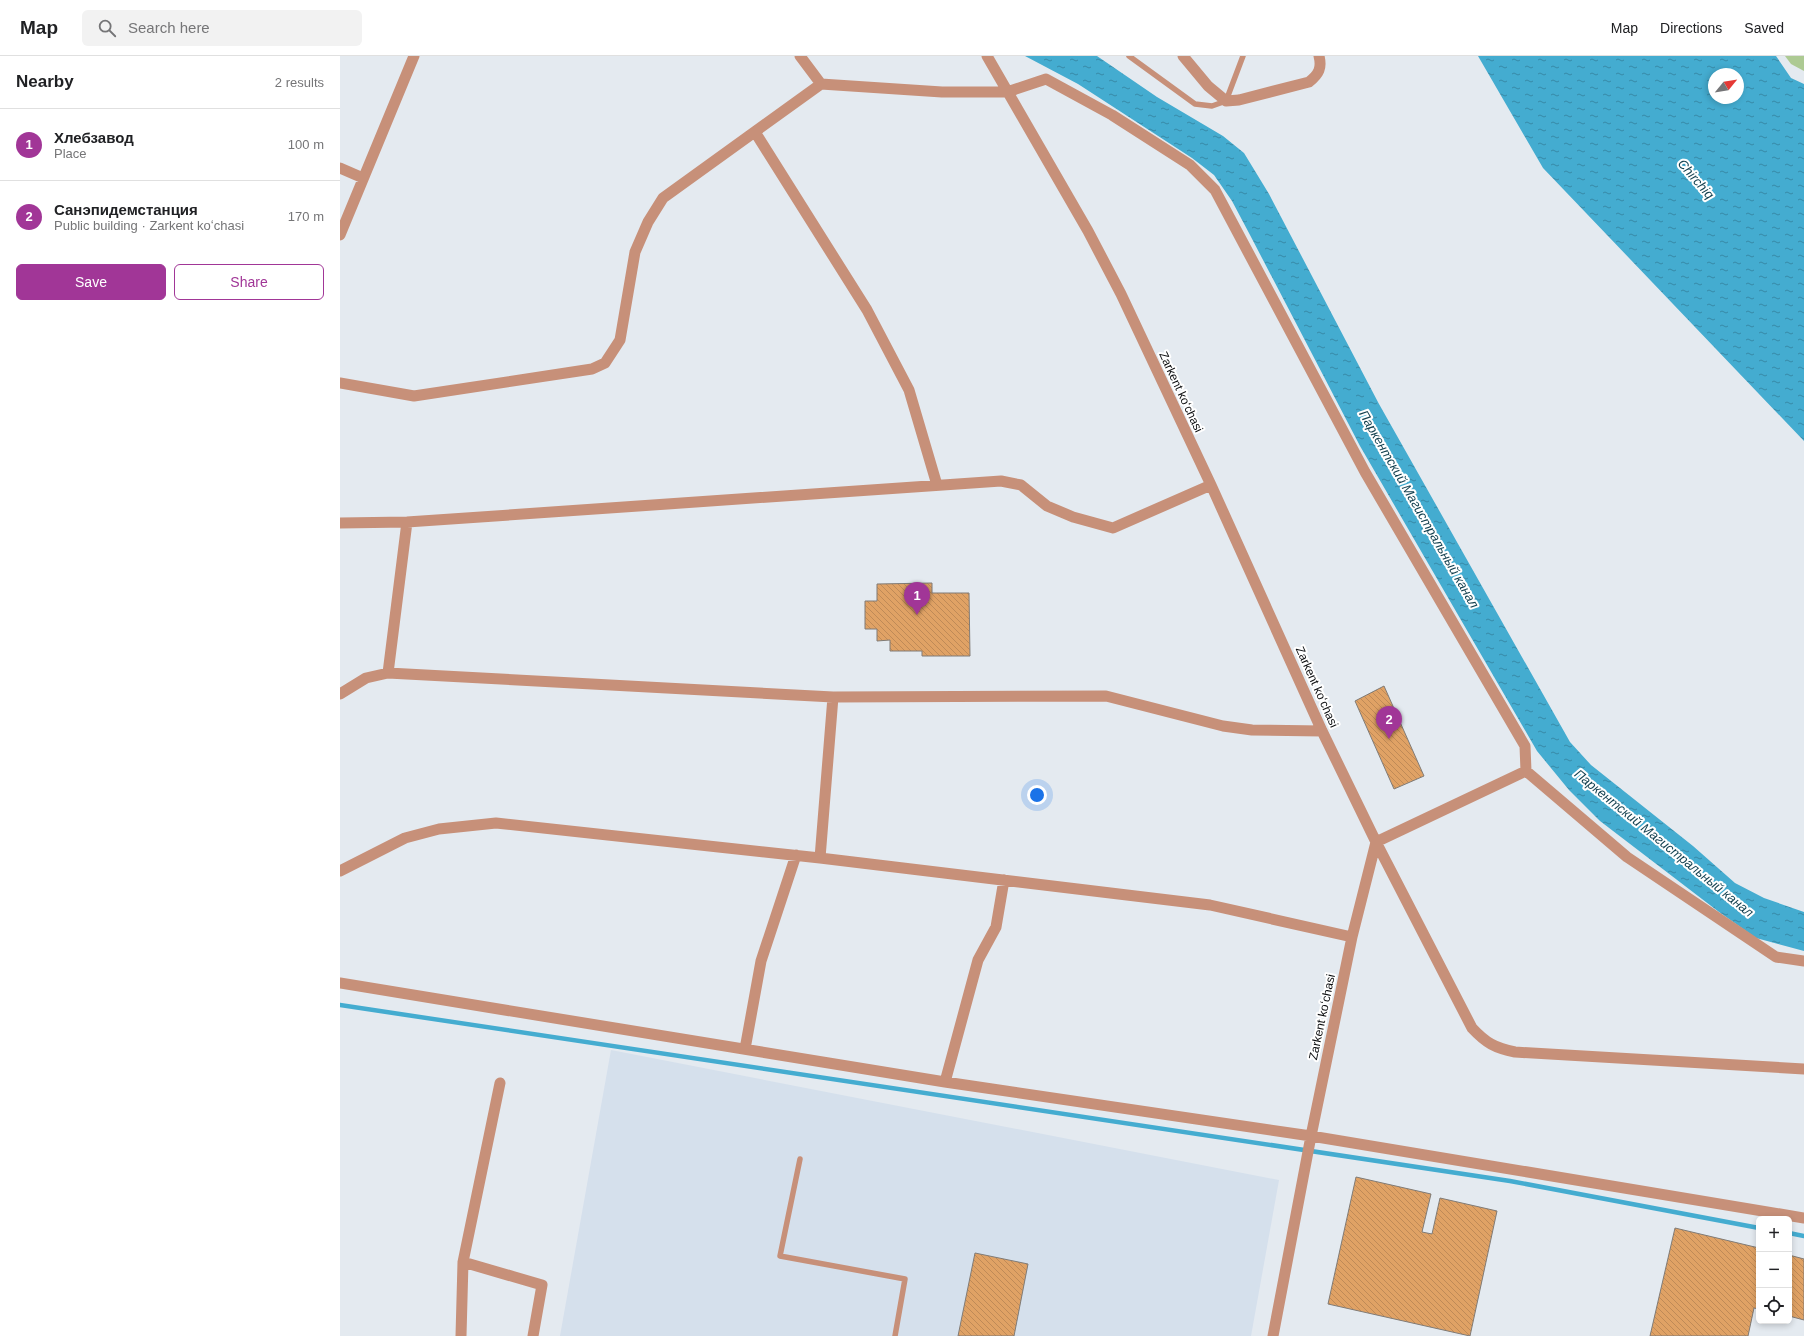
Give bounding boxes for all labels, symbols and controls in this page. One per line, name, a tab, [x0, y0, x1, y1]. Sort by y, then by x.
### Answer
search box	[82, 10, 362, 46]
text: Map	[20, 17, 58, 38]
icon: search	[96, 17, 118, 39]
text: Search here	[128, 19, 210, 36]
text: Map	[1611, 20, 1638, 36]
text: Directions	[1660, 20, 1722, 36]
text: Saved	[1744, 20, 1784, 36]
north arrow	[1708, 68, 1744, 104]
text: Nearby	[16, 72, 74, 91]
text: 2 results	[275, 75, 324, 90]
text: Хлебзавод	[54, 129, 134, 146]
text: 1	[25, 137, 33, 152]
text: 100 m	[288, 137, 324, 152]
text: Place	[54, 146, 87, 161]
water label: Chirchiq	[1675, 156, 1718, 202]
text: Санэпидемстанция	[54, 201, 198, 218]
text: 2	[25, 209, 33, 224]
text: 170 m	[288, 209, 324, 224]
text: Public building · Zarkent koʻchasi	[54, 218, 244, 233]
button: Save	[16, 264, 166, 300]
button: Share	[174, 264, 324, 300]
street label: Zarkent koʻchasi	[1156, 349, 1206, 435]
water label: Паркентский Магистральный канал	[1356, 407, 1482, 611]
pin: 1	[904, 582, 930, 615]
street label: Zarkent koʻchasi	[1293, 644, 1341, 730]
pin: 2	[1376, 706, 1402, 739]
water label: Паркентский Магистральный канал	[1572, 766, 1757, 920]
your location	[1027, 785, 1047, 805]
street label: Zarkent koʻchasi	[1306, 973, 1338, 1061]
map controls	[1756, 1216, 1792, 1324]
button: +	[1756, 1216, 1792, 1252]
button: −	[1756, 1252, 1792, 1288]
button: locate	[1756, 1288, 1792, 1324]

